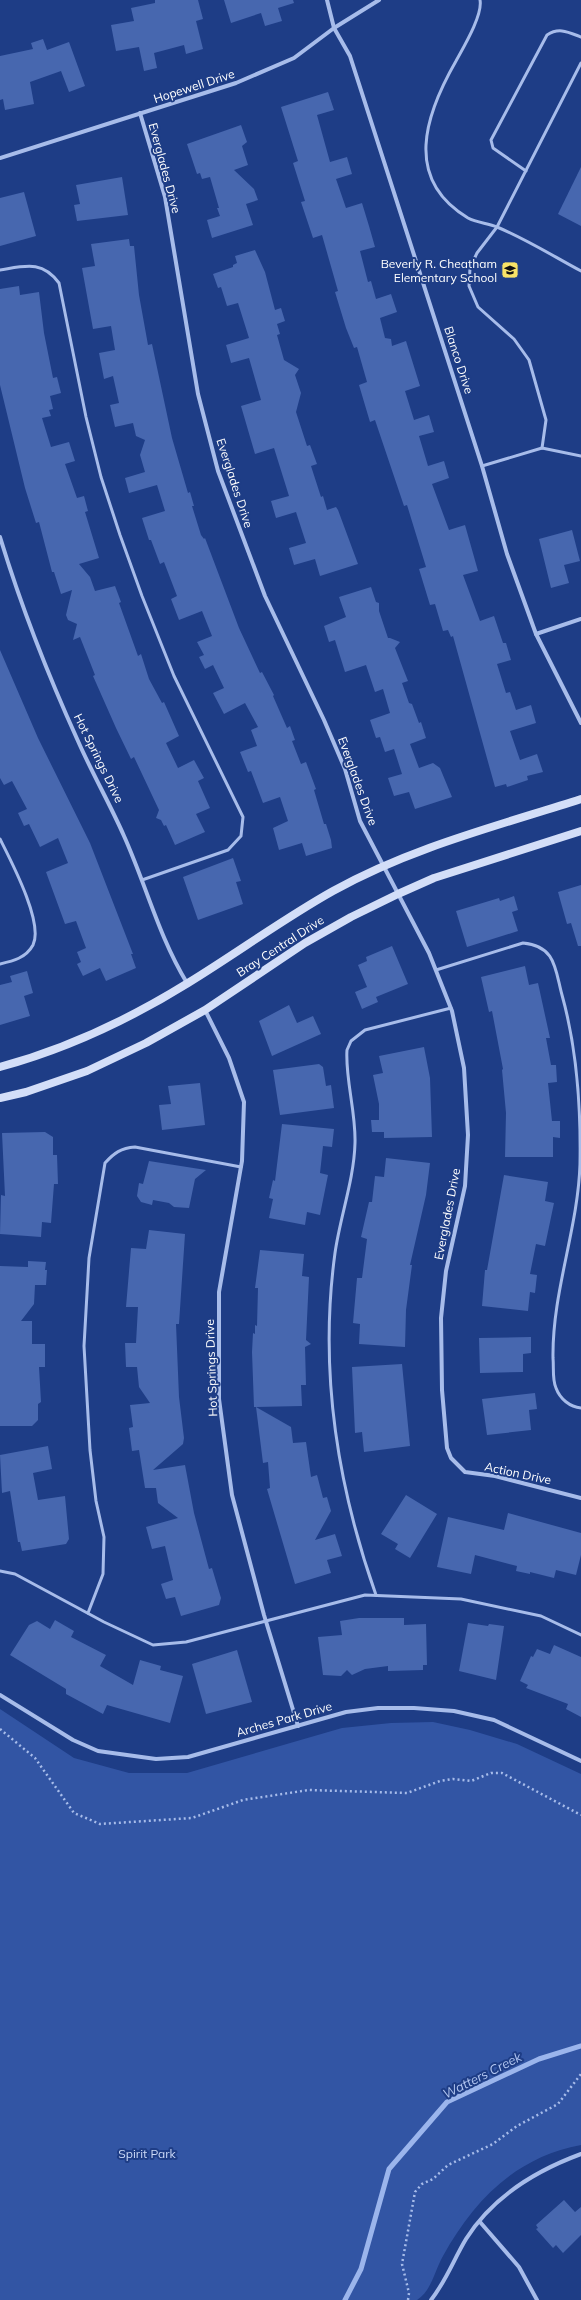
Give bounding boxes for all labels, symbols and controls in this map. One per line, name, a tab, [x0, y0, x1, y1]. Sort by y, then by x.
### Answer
street label: Hopewell Drive	[152, 66, 236, 106]
street label: Everglades Drive	[146, 121, 184, 215]
place label: Beverly R. Cheatham Elementary School	[381, 256, 497, 285]
school or university icon: Beverly R. Cheatham Elementary School	[500, 260, 520, 280]
street label: Blanco Drive	[441, 324, 477, 396]
street label: Everglades Drive	[213, 436, 257, 530]
street label: Hot Springs Drive	[71, 711, 127, 805]
street label: Everglades Drive	[335, 735, 381, 827]
street label: Bray Central Drive	[234, 912, 326, 980]
street label: Everglades Drive	[431, 1167, 463, 1261]
street label: Hot Springs Drive	[202, 1319, 220, 1417]
street label: Action Drive	[483, 1459, 553, 1487]
street label: Arches Park Drive	[234, 1698, 334, 1740]
water label: Watters Creek	[440, 2048, 524, 2102]
park label: Spirit Park	[118, 2146, 176, 2161]

